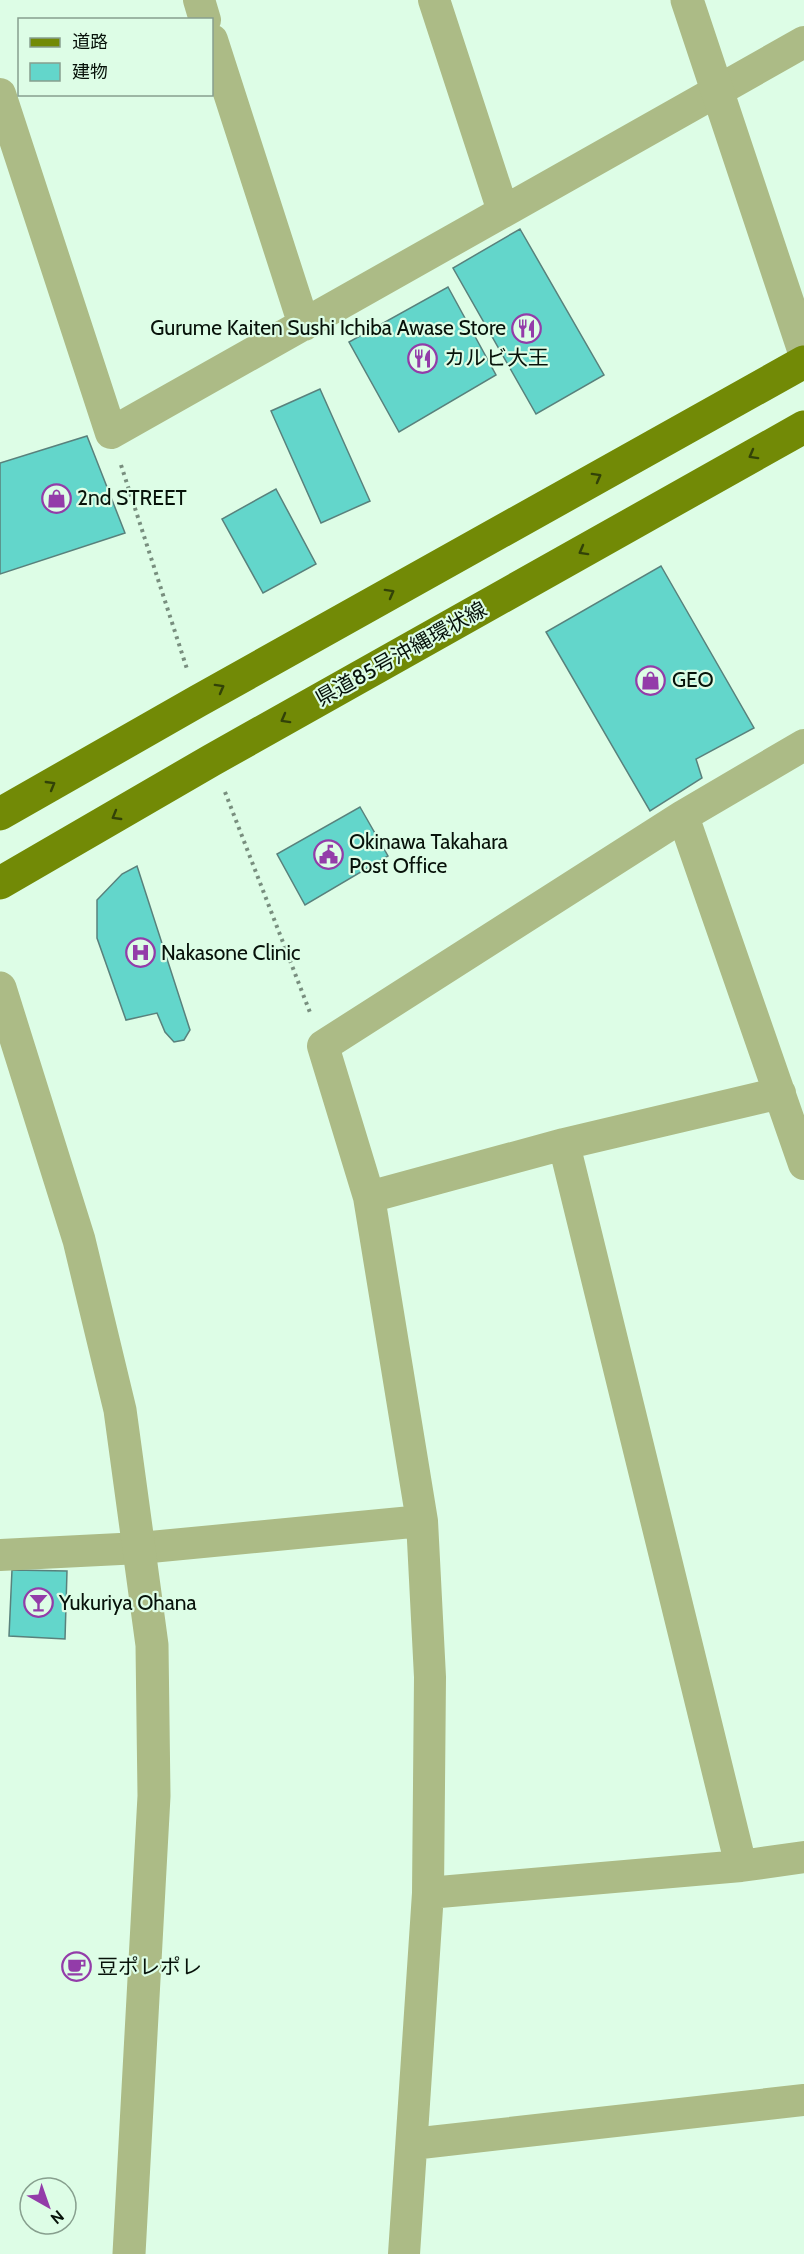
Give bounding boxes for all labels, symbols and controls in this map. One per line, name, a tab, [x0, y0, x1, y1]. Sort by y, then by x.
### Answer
legend	[18, 18, 213, 96]
text: 道路	[72, 31, 108, 53]
text: 建物	[72, 61, 108, 83]
restaurant icon: Gurume Kaiten Sushi Ichiba Awase Store	[511, 312, 543, 344]
place label: Gurume Kaiten Sushi Ichiba Awase Store	[150, 315, 506, 340]
restaurant icon: カルビ大王	[407, 342, 439, 374]
place label: カルビ大王	[444, 345, 549, 370]
one-way arrow	[749, 448, 759, 459]
one-way arrow	[591, 473, 601, 484]
shop icon: 2nd STREET	[40, 482, 72, 514]
place label: 2nd STREET	[77, 485, 187, 510]
one-way arrow	[579, 544, 589, 555]
one-way arrow	[384, 589, 394, 600]
street label: 県道85号沖縄環状線	[311, 596, 491, 711]
shop icon: GEO	[635, 664, 667, 696]
place label: GEO	[672, 667, 714, 692]
one-way arrow	[214, 684, 224, 695]
one-way arrow	[281, 712, 291, 723]
one-way arrow	[45, 780, 55, 792]
one-way arrow	[112, 809, 122, 820]
place label: Okinawa Takahara Post Office	[349, 829, 508, 878]
public building icon: Okinawa Takahara Post Office	[312, 838, 344, 870]
hospital icon: Nakasone Clinic	[124, 937, 156, 969]
place label: Nakasone Clinic	[161, 940, 301, 965]
bar icon: Yukuriya Ohana	[22, 1587, 54, 1619]
place label: Yukuriya Ohana	[58, 1590, 197, 1615]
cafe icon: 豆ポレポレ	[60, 1951, 92, 1983]
place label: 豆ポレポレ	[97, 1954, 202, 1979]
north arrow	[18, 2176, 78, 2236]
text: N	[47, 2206, 68, 2228]

